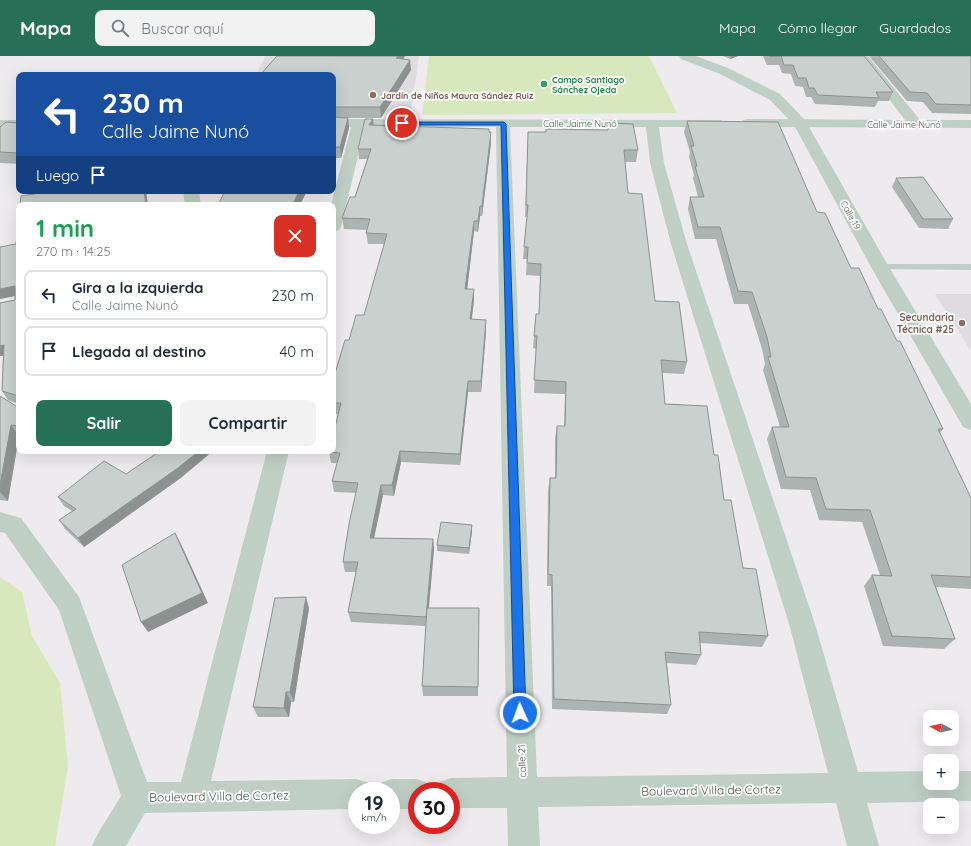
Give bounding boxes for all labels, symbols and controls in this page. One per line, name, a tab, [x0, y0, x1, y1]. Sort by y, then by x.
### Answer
search box	[95, 10, 375, 46]
text: Mapa	[20, 16, 71, 40]
icon: search	[109, 17, 131, 39]
text: Buscar aquí	[141, 19, 223, 38]
text: Mapa	[719, 19, 756, 37]
text: Cómo llegar	[778, 19, 857, 37]
text: Guardados	[879, 19, 951, 37]
place label: Campo Santiago Sánchez Ojeda	[552, 74, 625, 95]
marker: Campo Santiago Sánchez Ojeda	[539, 79, 549, 89]
text: 230 m	[102, 85, 184, 120]
icon: left	[36, 88, 88, 140]
marker: Jardín de Niños Maura Sández Ruiz	[368, 90, 378, 100]
place label: Jardín de Niños Maura Sández Ruiz	[381, 90, 534, 101]
pin	[385, 106, 419, 140]
icon: arrive	[391, 112, 413, 134]
street label: Calle Jaime Nunó	[543, 118, 617, 129]
street label: Calle Jaime Nunó	[867, 119, 941, 130]
text: Calle Jaime Nunó	[102, 120, 249, 143]
icon: arrive	[87, 164, 109, 186]
text: Luego	[36, 166, 79, 185]
street label: Calle 19	[839, 199, 863, 231]
text: 1 min	[36, 213, 94, 243]
button: close	[274, 215, 316, 257]
text: 270 m · 14:25	[36, 243, 111, 259]
text: Gira a la izquierda	[72, 278, 204, 297]
icon: left	[38, 284, 60, 306]
text: 230 m	[271, 286, 314, 305]
text: Calle Jaime Nunó	[72, 297, 178, 313]
place label: Secundaria Técnica #25	[897, 311, 954, 336]
marker: Secundaria Técnica #25	[957, 318, 967, 328]
icon: arrive	[38, 340, 60, 362]
text: Llegada al destino	[72, 342, 206, 361]
text: 40 m	[279, 342, 314, 361]
button: Salir	[36, 400, 172, 446]
button: Compartir	[180, 400, 316, 446]
position arrow	[499, 692, 541, 734]
north arrow	[923, 710, 959, 746]
map controls	[923, 710, 959, 834]
street label: calle 21	[515, 744, 529, 778]
button: +	[923, 754, 959, 790]
street label: Boulevard Villa de Cortez	[641, 781, 781, 799]
speed limit sign: 30	[408, 782, 460, 834]
street label: Boulevard Villa de Cortez	[149, 787, 289, 805]
text: 19	[364, 790, 384, 815]
button: −	[923, 798, 959, 834]
text: km/h	[361, 811, 387, 824]

